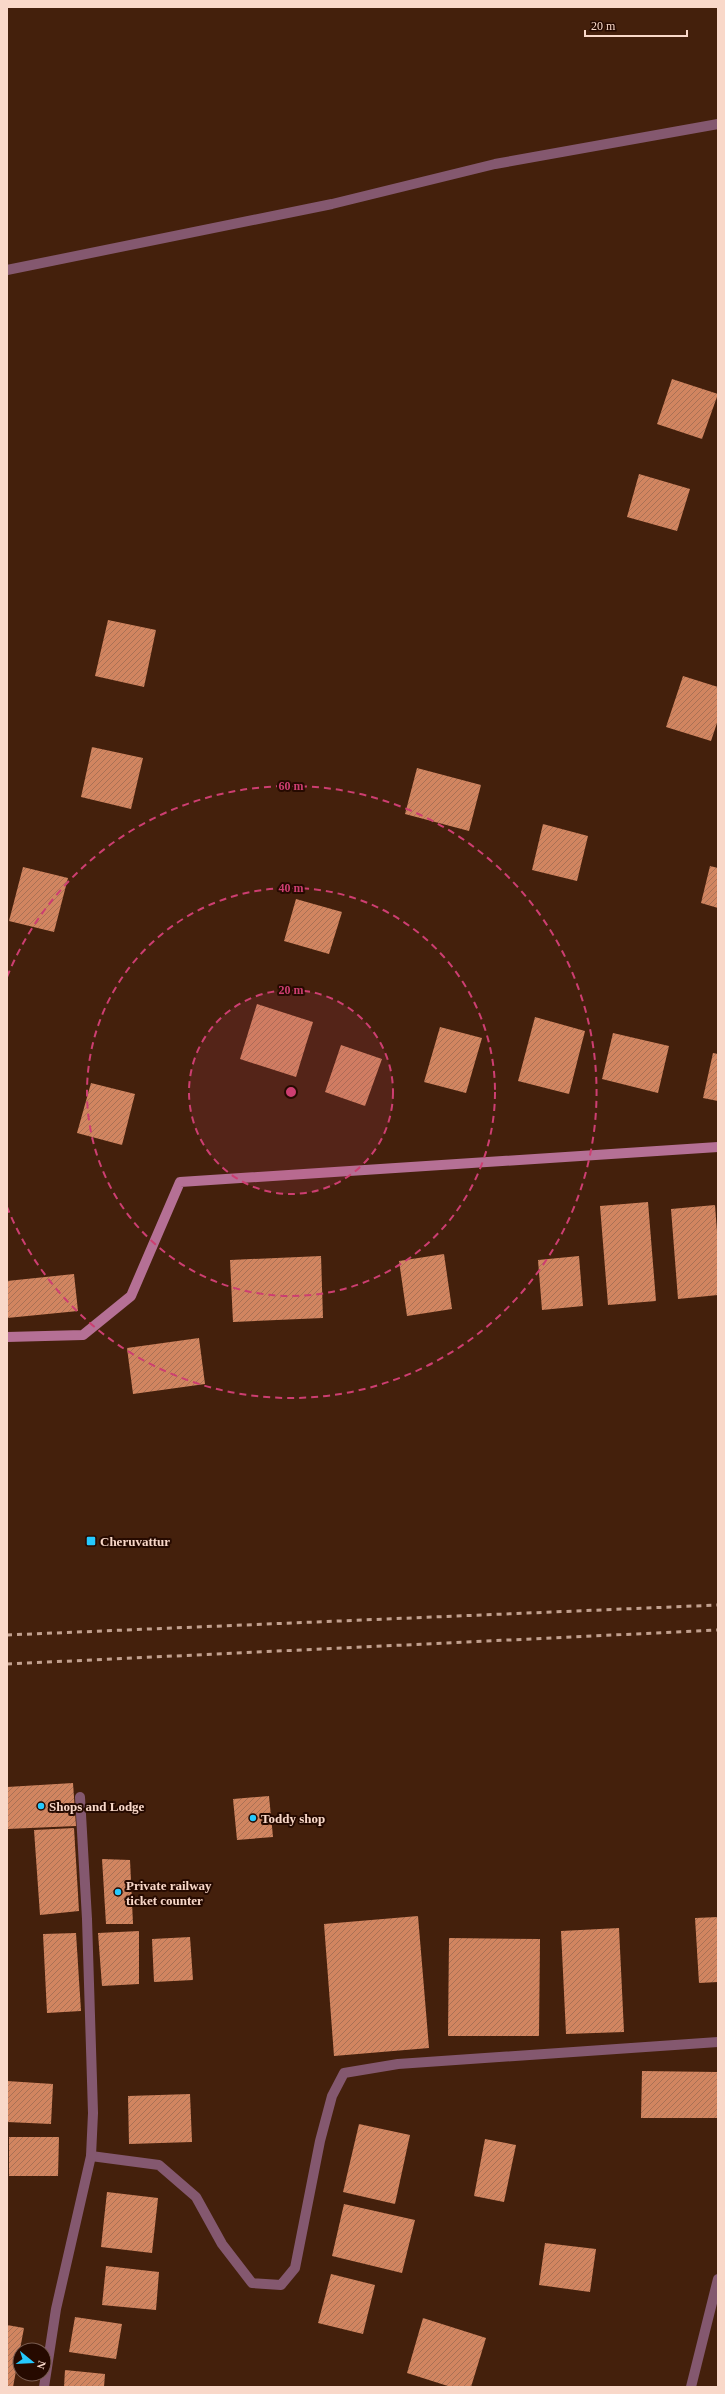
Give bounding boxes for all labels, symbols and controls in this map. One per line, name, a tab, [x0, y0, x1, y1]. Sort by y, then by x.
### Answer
scale bar	[585, 12, 687, 38]
text: 20 m	[591, 19, 616, 33]
text: 60 m	[279, 779, 304, 793]
text: 40 m	[279, 881, 304, 895]
text: 20 m	[279, 983, 304, 997]
centre of rings	[284, 1085, 298, 1099]
place label: Cheruvattur	[100, 1534, 170, 1549]
marker: Cheruvattur	[85, 1535, 97, 1547]
place label: Shops and Lodge	[49, 1799, 145, 1814]
marker: Shops and Lodge	[36, 1801, 46, 1811]
place label: Toddy shop	[261, 1811, 325, 1826]
marker: Toddy shop	[248, 1813, 258, 1823]
place label: Private railway ticket counter	[126, 1878, 212, 1908]
marker: Private railway ticket counter	[113, 1887, 123, 1897]
north arrow	[12, 2342, 52, 2382]
text: N	[35, 2359, 48, 2371]

